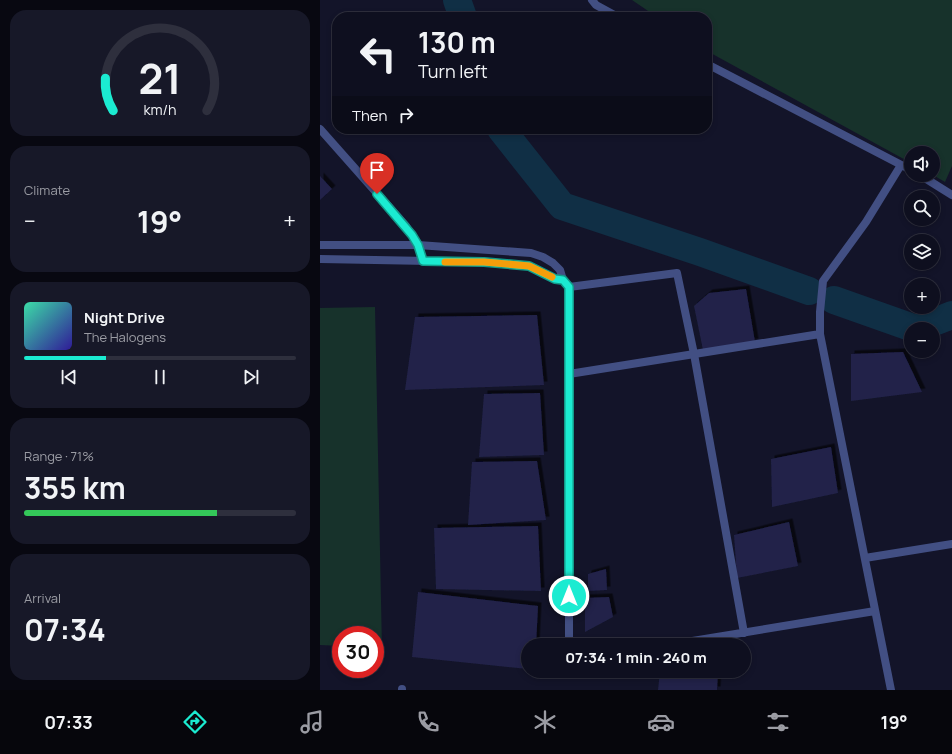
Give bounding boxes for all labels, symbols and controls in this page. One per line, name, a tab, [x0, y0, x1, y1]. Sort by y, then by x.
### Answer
text: 130 m	[418, 23, 496, 61]
icon: left	[352, 28, 404, 80]
text: 21	[139, 50, 182, 106]
text: Turn left	[418, 59, 488, 83]
text: km/h	[143, 100, 177, 119]
icon: right	[395, 104, 417, 126]
text: Then	[352, 105, 387, 126]
map controls	[904, 146, 940, 358]
button: sound	[904, 146, 940, 182]
pin	[360, 153, 394, 194]
icon: arrive	[366, 159, 388, 181]
text: Climate	[24, 181, 70, 199]
button: search	[904, 190, 940, 226]
text: 19°	[137, 201, 182, 242]
text: −	[24, 206, 36, 236]
text: +	[283, 206, 296, 236]
button: layers	[904, 234, 940, 270]
button: +	[904, 278, 940, 314]
text: Night Drive	[84, 307, 165, 328]
button: −	[904, 322, 940, 358]
text: The Halogens	[84, 328, 166, 346]
icon: previous	[58, 366, 80, 388]
icon: pause	[149, 366, 171, 388]
icon: next	[240, 366, 262, 388]
text: Range · 71%	[24, 447, 94, 465]
text: 355 km	[24, 467, 126, 508]
position arrow	[548, 575, 590, 617]
text: Arrival	[24, 589, 61, 607]
text: 07:34	[24, 609, 106, 650]
speed limit sign: 30	[332, 626, 384, 678]
text: 07:34 · 1 min · 240 m	[565, 647, 707, 668]
icon: directions	[181, 708, 209, 736]
icon: music	[298, 708, 326, 736]
icon: phone	[414, 708, 442, 736]
icon: climate	[531, 708, 559, 736]
icon: car	[647, 708, 675, 736]
icon: filters	[764, 708, 792, 736]
text: 07:33	[44, 710, 93, 734]
text: 19°	[881, 710, 908, 734]

